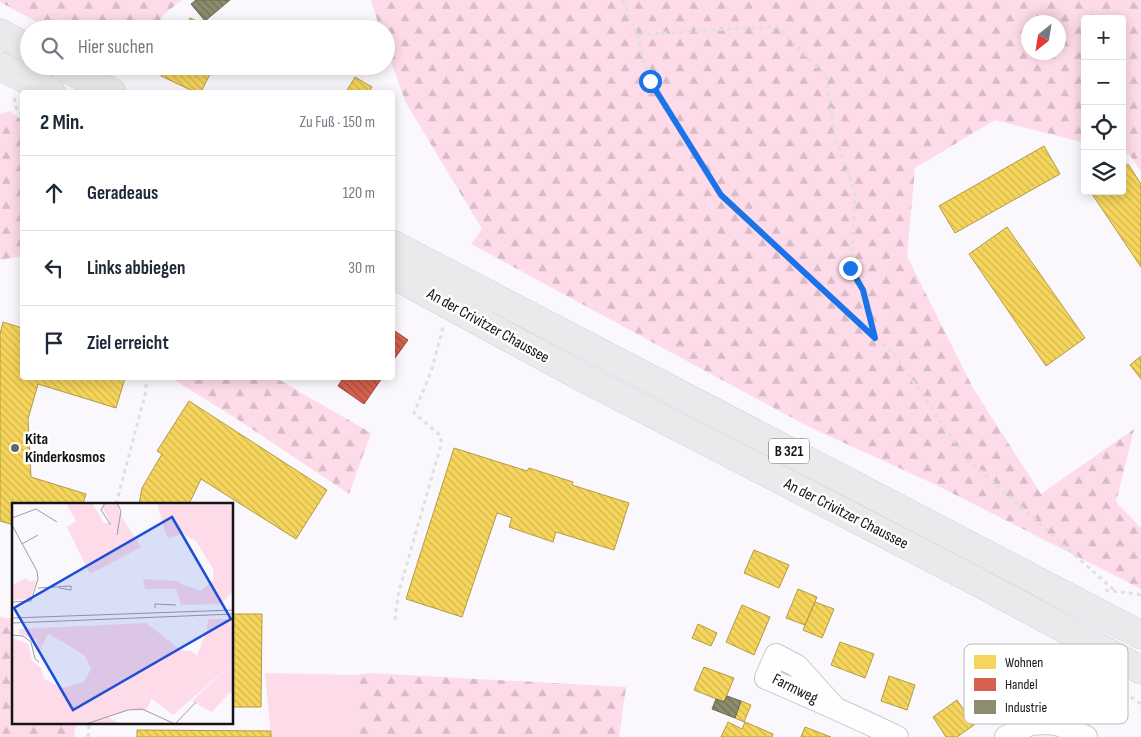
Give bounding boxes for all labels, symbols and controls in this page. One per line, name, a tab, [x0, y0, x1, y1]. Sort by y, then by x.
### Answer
north arrow	[1021, 15, 1066, 60]
map controls	[1081, 15, 1126, 195]
button: +	[1081, 15, 1126, 60]
search box	[20, 20, 395, 75]
icon: search	[38, 34, 66, 62]
text: Hier suchen	[78, 36, 154, 59]
button: −	[1081, 60, 1126, 105]
route start	[639, 70, 662, 93]
button: locate	[1081, 105, 1126, 150]
text: 2 Min.	[40, 110, 84, 135]
text: Zu Fuß · 150 m	[300, 113, 375, 132]
button: layers	[1081, 150, 1126, 195]
icon: ahead	[40, 179, 68, 207]
text: Geradeaus	[87, 182, 158, 205]
text: 120 m	[343, 184, 375, 203]
icon: left	[40, 254, 68, 282]
text: Links abbiegen	[87, 257, 185, 280]
route end	[839, 257, 862, 280]
text: 30 m	[348, 259, 375, 278]
street label: An der Crivitzer Chaussee	[423, 284, 552, 368]
icon: arrive	[40, 329, 68, 357]
text: Ziel erreicht	[87, 332, 169, 355]
place label: Kita Kinderkosmos	[25, 430, 105, 467]
road number: B 321	[769, 438, 809, 464]
marker: Kita Kinderkosmos	[9, 442, 21, 454]
street label: An der Crivitzer Chaussee	[780, 474, 911, 554]
inset map	[12, 503, 234, 724]
legend	[964, 644, 1128, 724]
text: Wohnen	[1005, 654, 1043, 671]
street label: Farmweg	[769, 670, 821, 708]
text: Handel	[1005, 676, 1038, 693]
text: Industrie	[1005, 699, 1047, 716]

